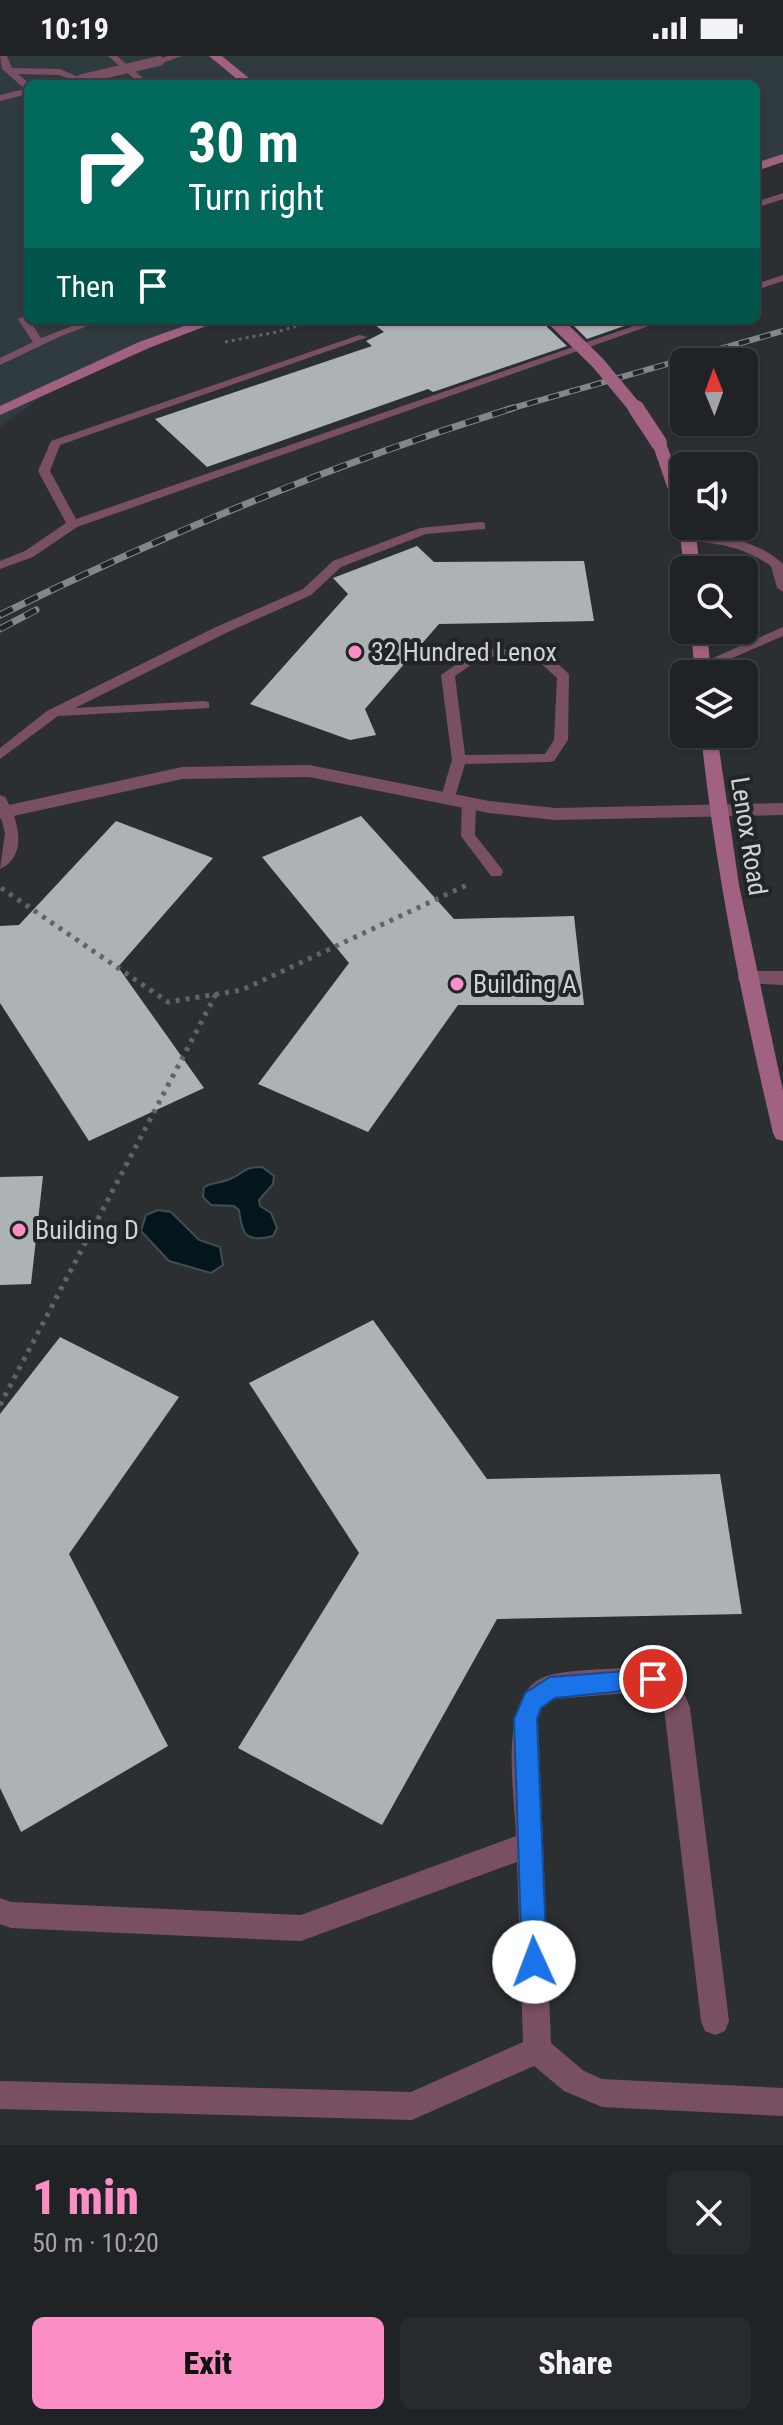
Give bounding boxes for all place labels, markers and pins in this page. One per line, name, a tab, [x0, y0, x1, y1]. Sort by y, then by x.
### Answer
place label: 32 Hundred Lenox	[371, 637, 557, 667]
marker: 32 Hundred Lenox	[346, 643, 364, 661]
place label: Building A	[473, 969, 577, 999]
marker: Building A	[448, 975, 466, 993]
place label: Building D	[35, 1215, 139, 1245]
marker: Building D	[10, 1221, 28, 1239]
pin	[619, 1645, 687, 1713]

